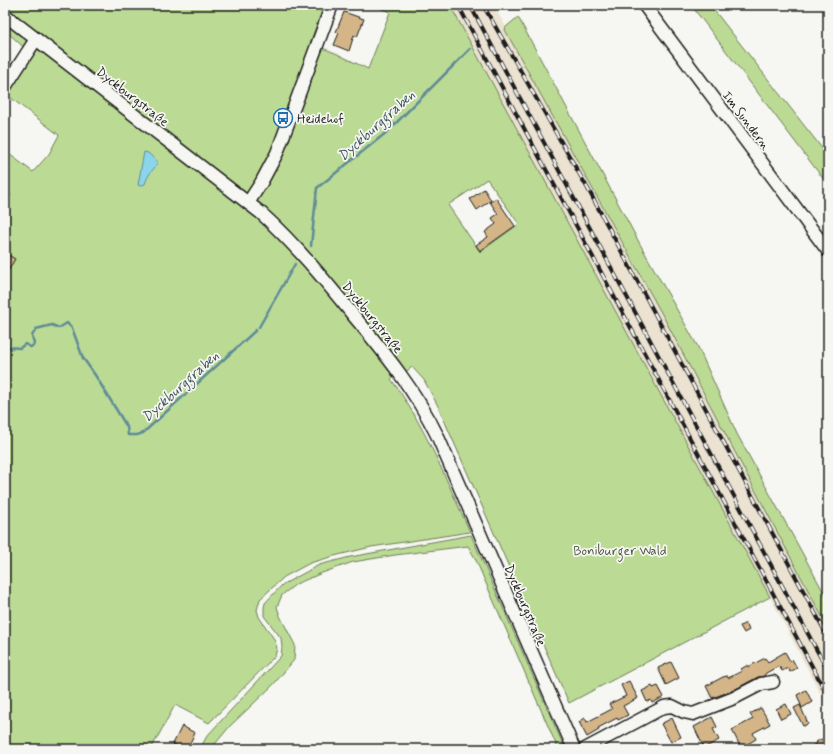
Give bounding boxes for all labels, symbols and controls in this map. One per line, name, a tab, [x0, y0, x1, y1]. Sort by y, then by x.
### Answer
street label: Dyckburgstraße	[92, 64, 172, 131]
water label: Dyckburggraben	[334, 86, 420, 167]
street label: Im Sundern	[718, 88, 774, 154]
bus stop icon: Heidehof	[272, 107, 294, 129]
place label: Heidehof	[297, 111, 344, 128]
street label: Dyckburgstraße	[338, 279, 406, 357]
water label: Dyckburggraben	[138, 347, 224, 428]
park label: Boniburger Wald	[573, 543, 667, 562]
street label: Dyckburgstraße	[500, 562, 550, 649]

